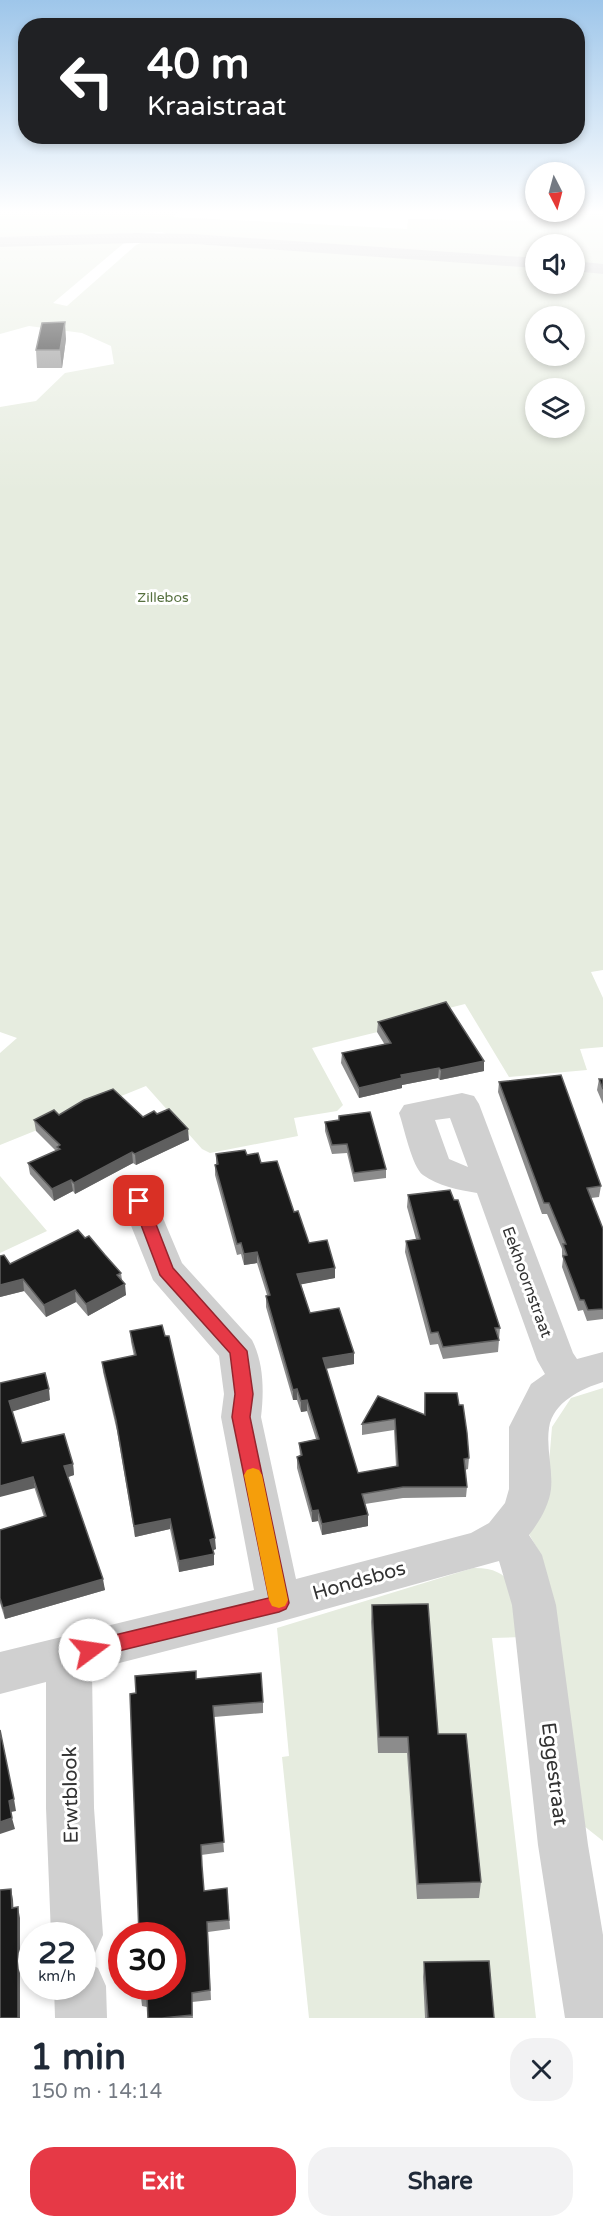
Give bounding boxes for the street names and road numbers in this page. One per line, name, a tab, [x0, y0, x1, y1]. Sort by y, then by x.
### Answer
street label: Eekhoornstraat	[498, 1224, 556, 1340]
street label: Hondsbos	[310, 1556, 408, 1606]
street label: Eggestraat	[536, 1721, 572, 1827]
street label: Erwtblook	[58, 1746, 84, 1844]

